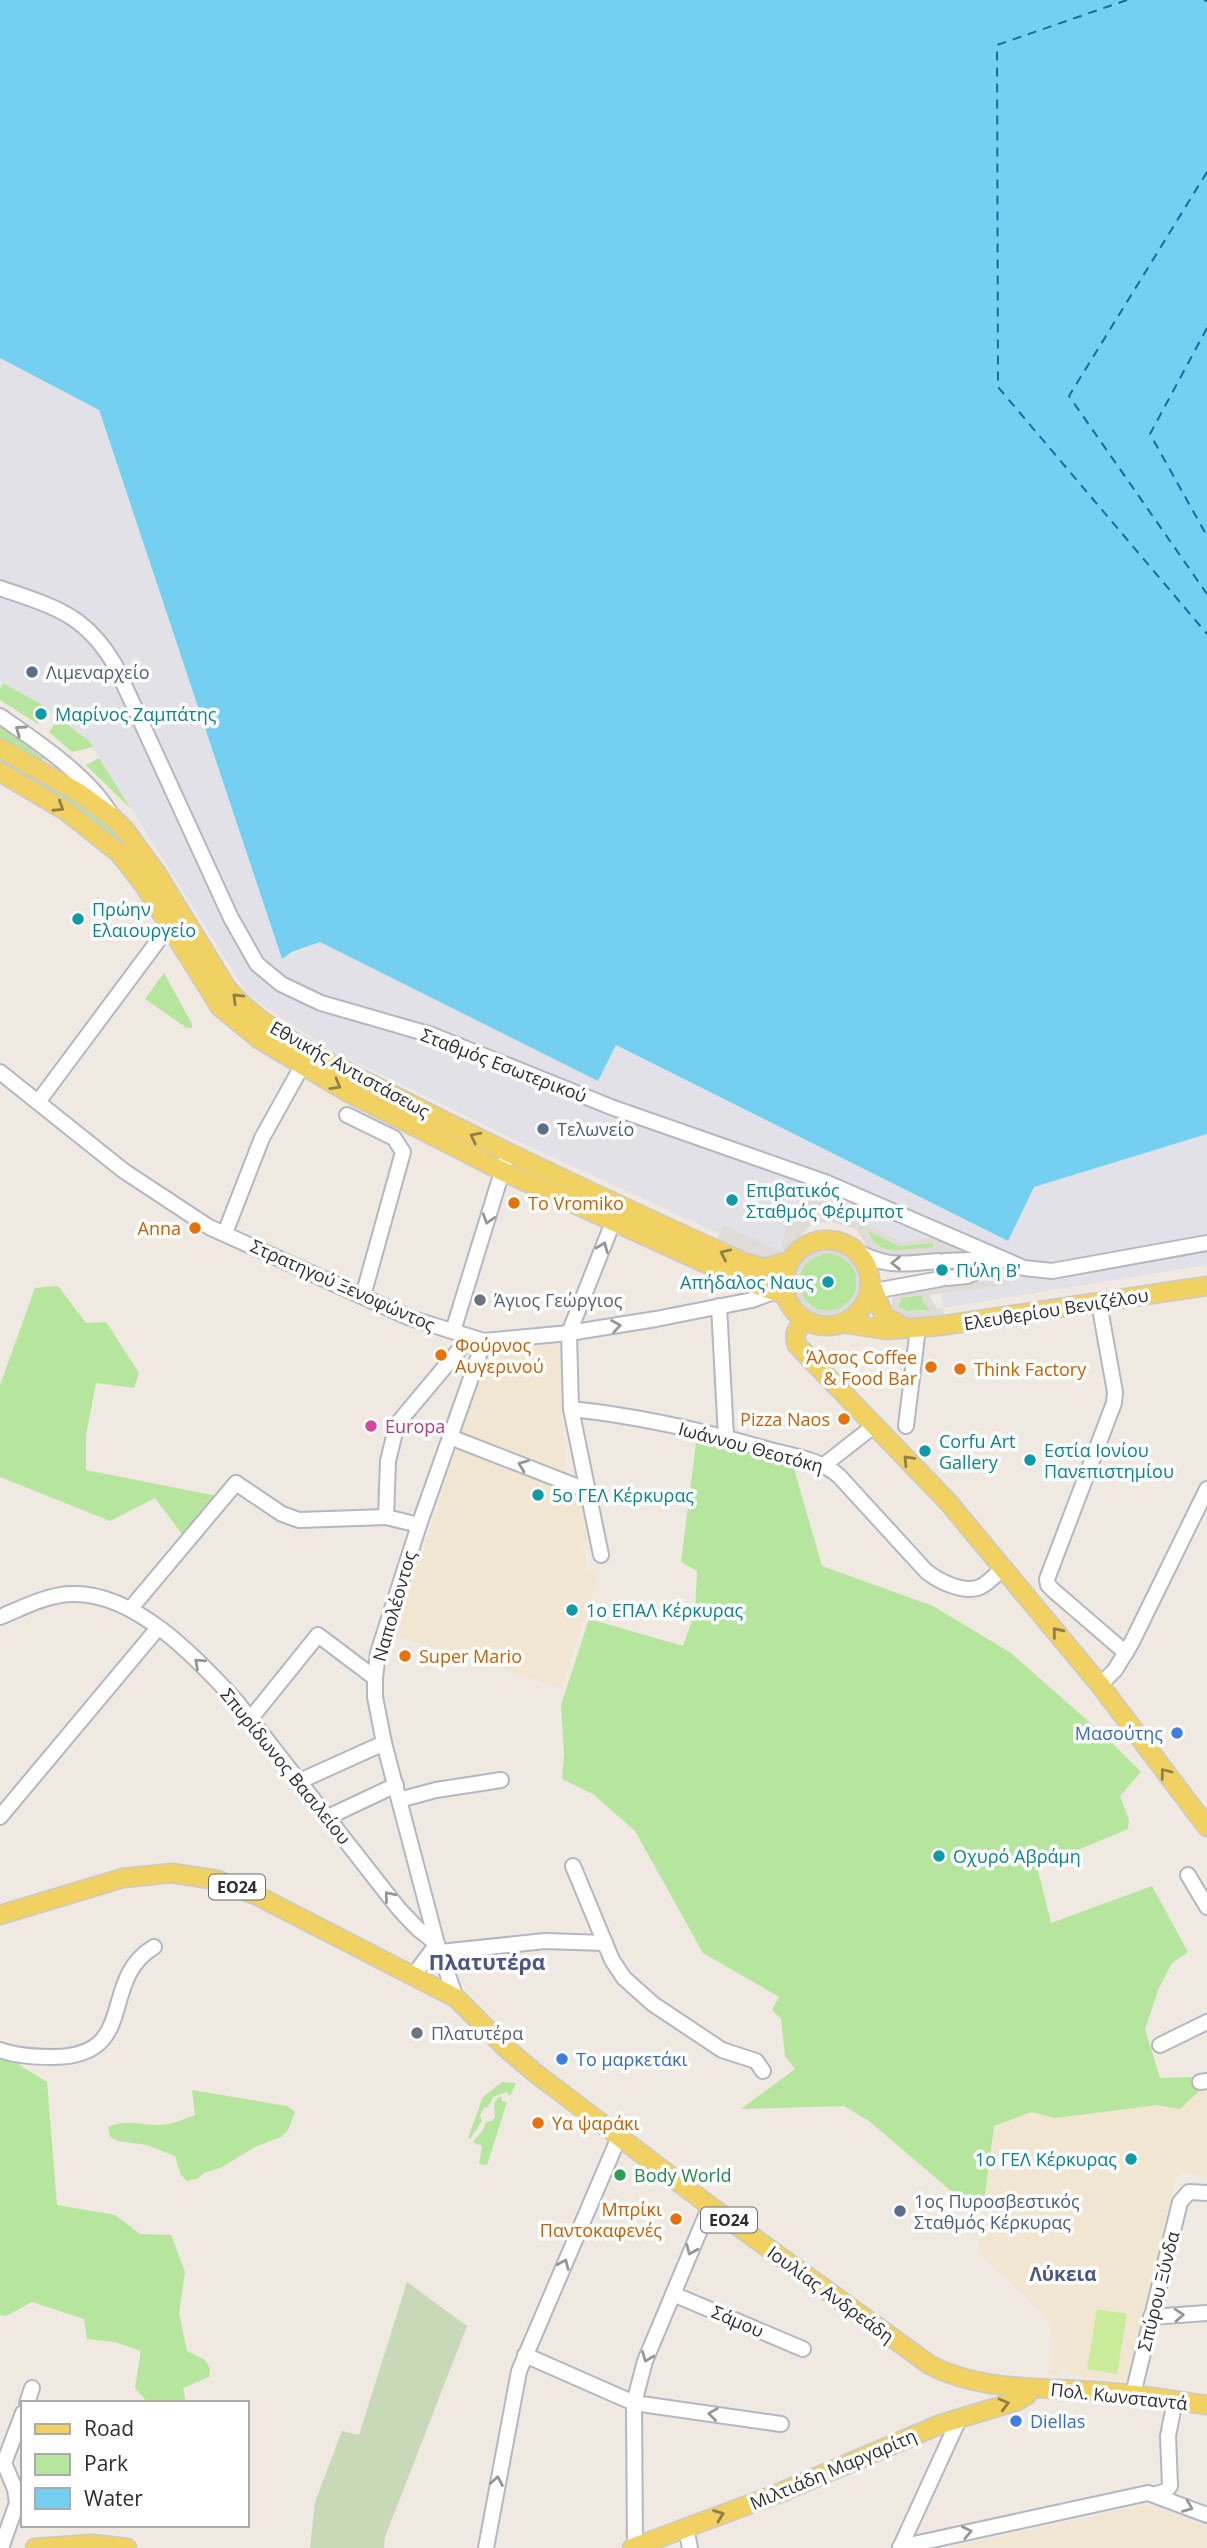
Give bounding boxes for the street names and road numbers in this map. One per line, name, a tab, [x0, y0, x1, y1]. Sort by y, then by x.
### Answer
street label: Εθνικής Αντιστάσεως	[266, 1015, 434, 1123]
street label: Σταθμός Εσωτερικού	[418, 1022, 590, 1108]
street label: Στρατηγού Ξενοφώντος	[247, 1233, 439, 1337]
street label: Ελευθερίου Βενιζέλου	[962, 1283, 1150, 1335]
street label: Ιωάννου Θεοτόκη	[676, 1416, 826, 1478]
street label: Ναπολέοντος	[367, 1548, 421, 1664]
street label: Σπυρίδωνος Βασιλείου	[216, 1683, 356, 1849]
road number: ΕΟ24	[209, 1874, 265, 1899]
road number: ΕΟ24	[701, 2208, 757, 2232]
street label: Σπύρου Ξύνδα	[1132, 2229, 1184, 2353]
street label: Ιουλίας Ανδρεάδη	[763, 2240, 899, 2348]
street label: Σάμου	[708, 2299, 768, 2343]
street label: Πολ. Κωνσταντά	[1049, 2377, 1189, 2415]
street label: Μιλτιάδη Μαργαρίτη	[746, 2423, 920, 2515]

